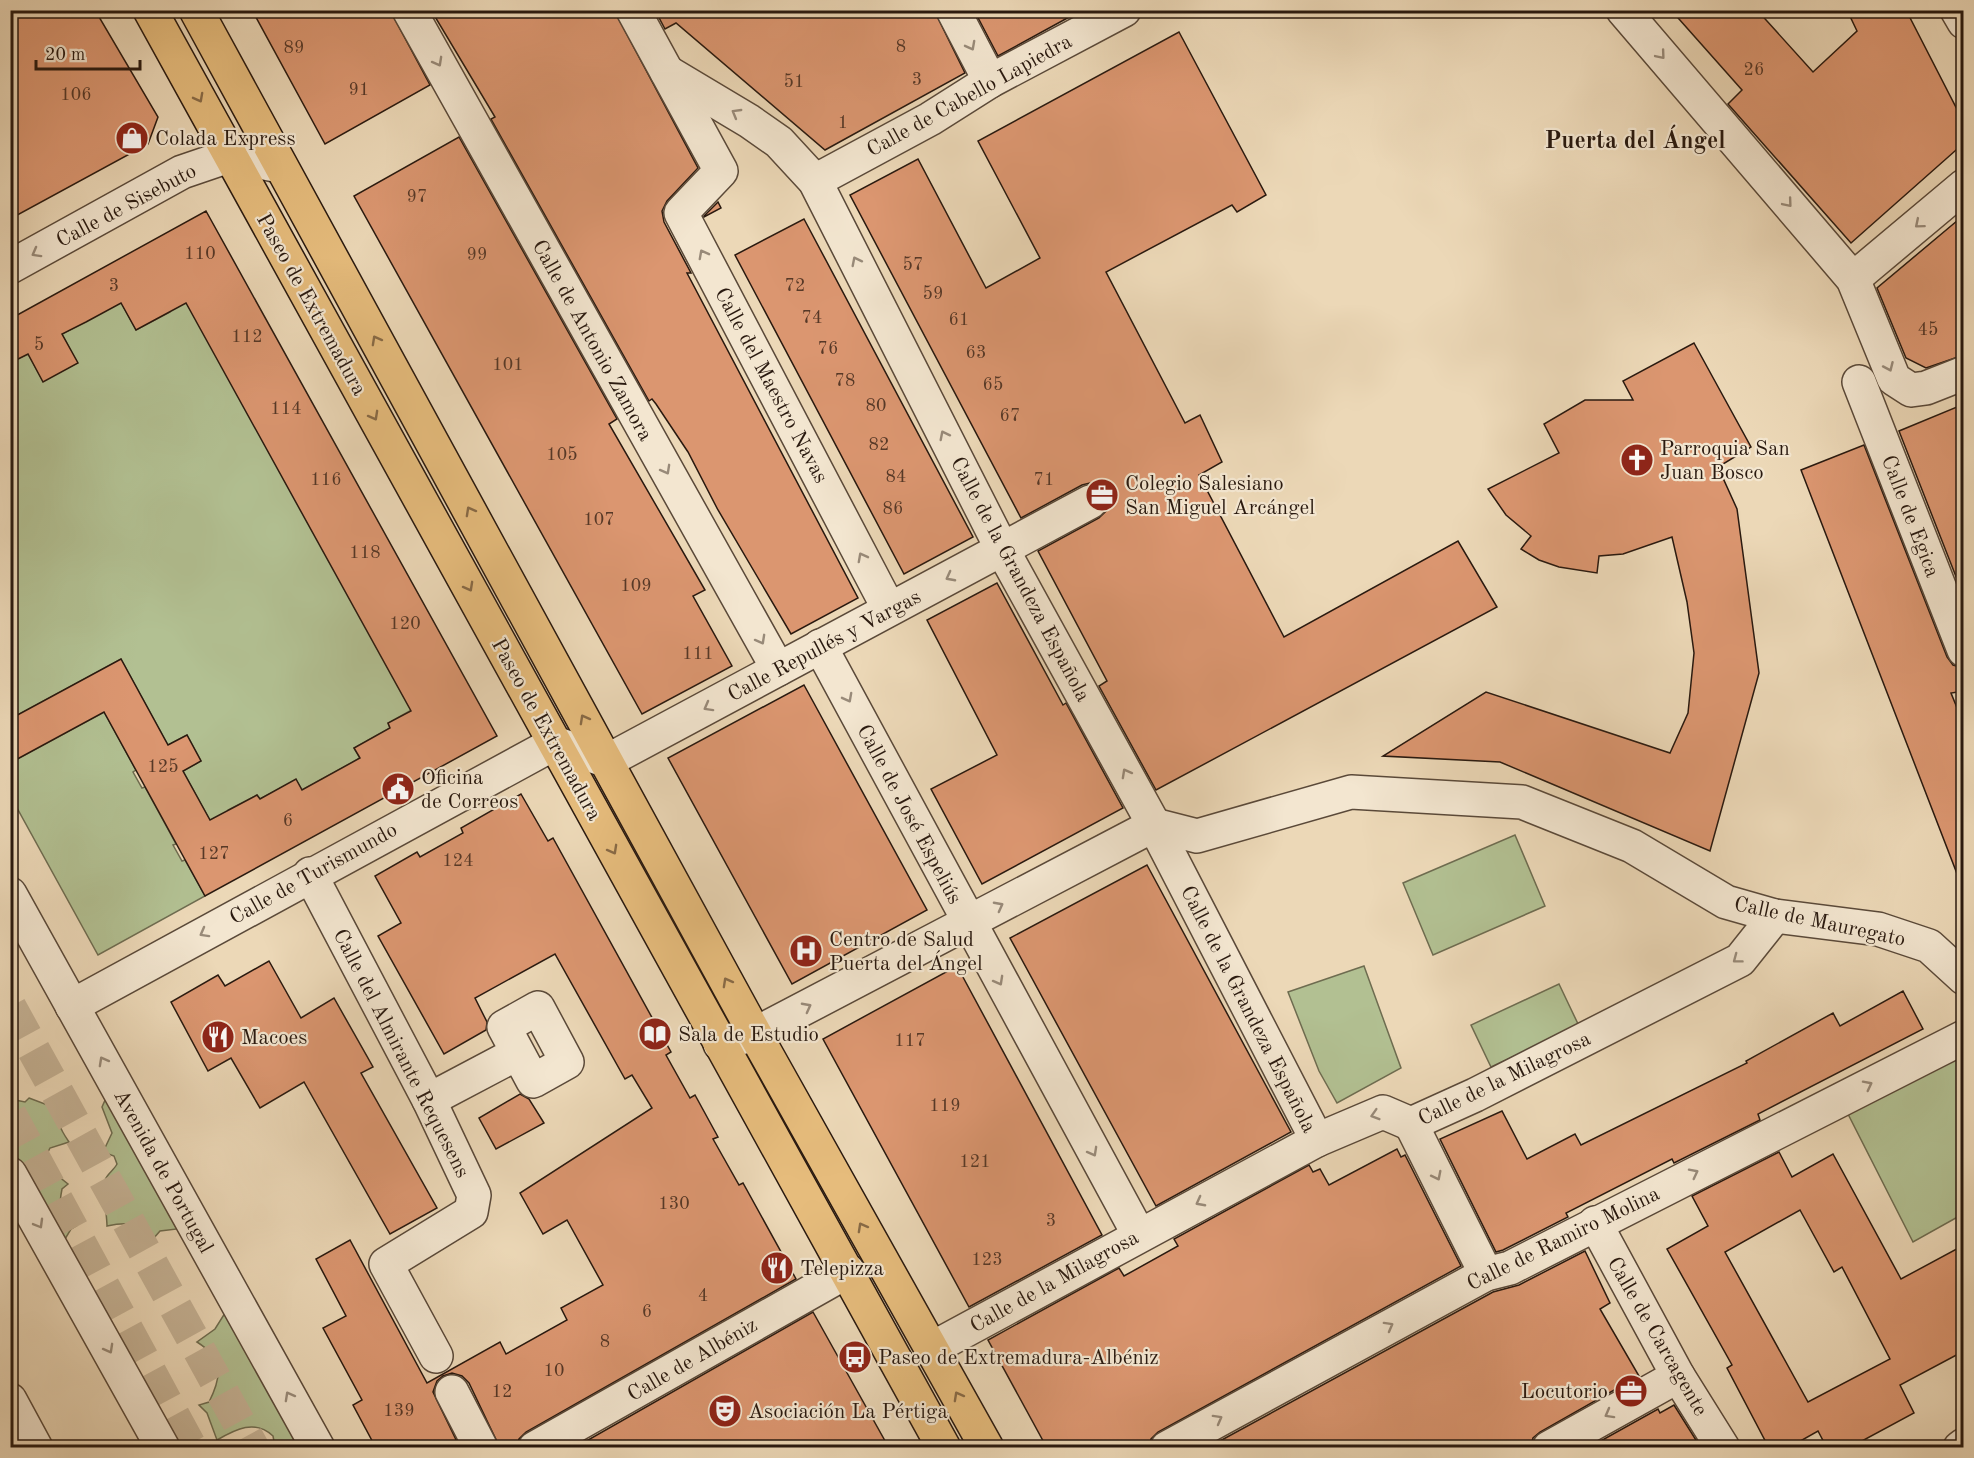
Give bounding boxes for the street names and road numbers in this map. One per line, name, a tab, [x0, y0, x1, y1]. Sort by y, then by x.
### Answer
street label: Calle de Cabello Lapiedra	[864, 31, 1076, 161]
street label: Calle de Sisebuto	[53, 161, 200, 252]
street label: Paseo de Extremadura	[252, 210, 369, 399]
street label: Calle de Antonio Zamora	[528, 237, 656, 445]
street label: Calle del Maestro Navas	[710, 284, 831, 487]
street label: Calle de Egica	[1877, 453, 1942, 580]
street label: Calle de la Grandeza Española	[946, 454, 1093, 706]
street label: Calle Repullés y Vargas	[725, 586, 925, 706]
street label: Paseo de Extremadura	[487, 635, 604, 824]
street label: Calle de José Espeliús	[852, 721, 965, 908]
street label: Calle de Turismundo	[226, 820, 401, 929]
street label: Calle de la Grandeza Española	[1176, 883, 1319, 1137]
street label: Calle de Mauregato	[1732, 894, 1907, 951]
street label: Calle del Almirante Requesens	[329, 926, 473, 1181]
street label: Calle de la Milagrosa	[1415, 1029, 1594, 1130]
street label: Avenida de Portugal	[109, 1086, 216, 1257]
street label: Calle de Ramiro Molina	[1464, 1184, 1663, 1295]
street label: Calle de la Milagrosa	[967, 1227, 1142, 1337]
street label: Calle de Carcagente	[1603, 1254, 1711, 1420]
street label: Calle de Albéniz	[624, 1315, 761, 1406]

